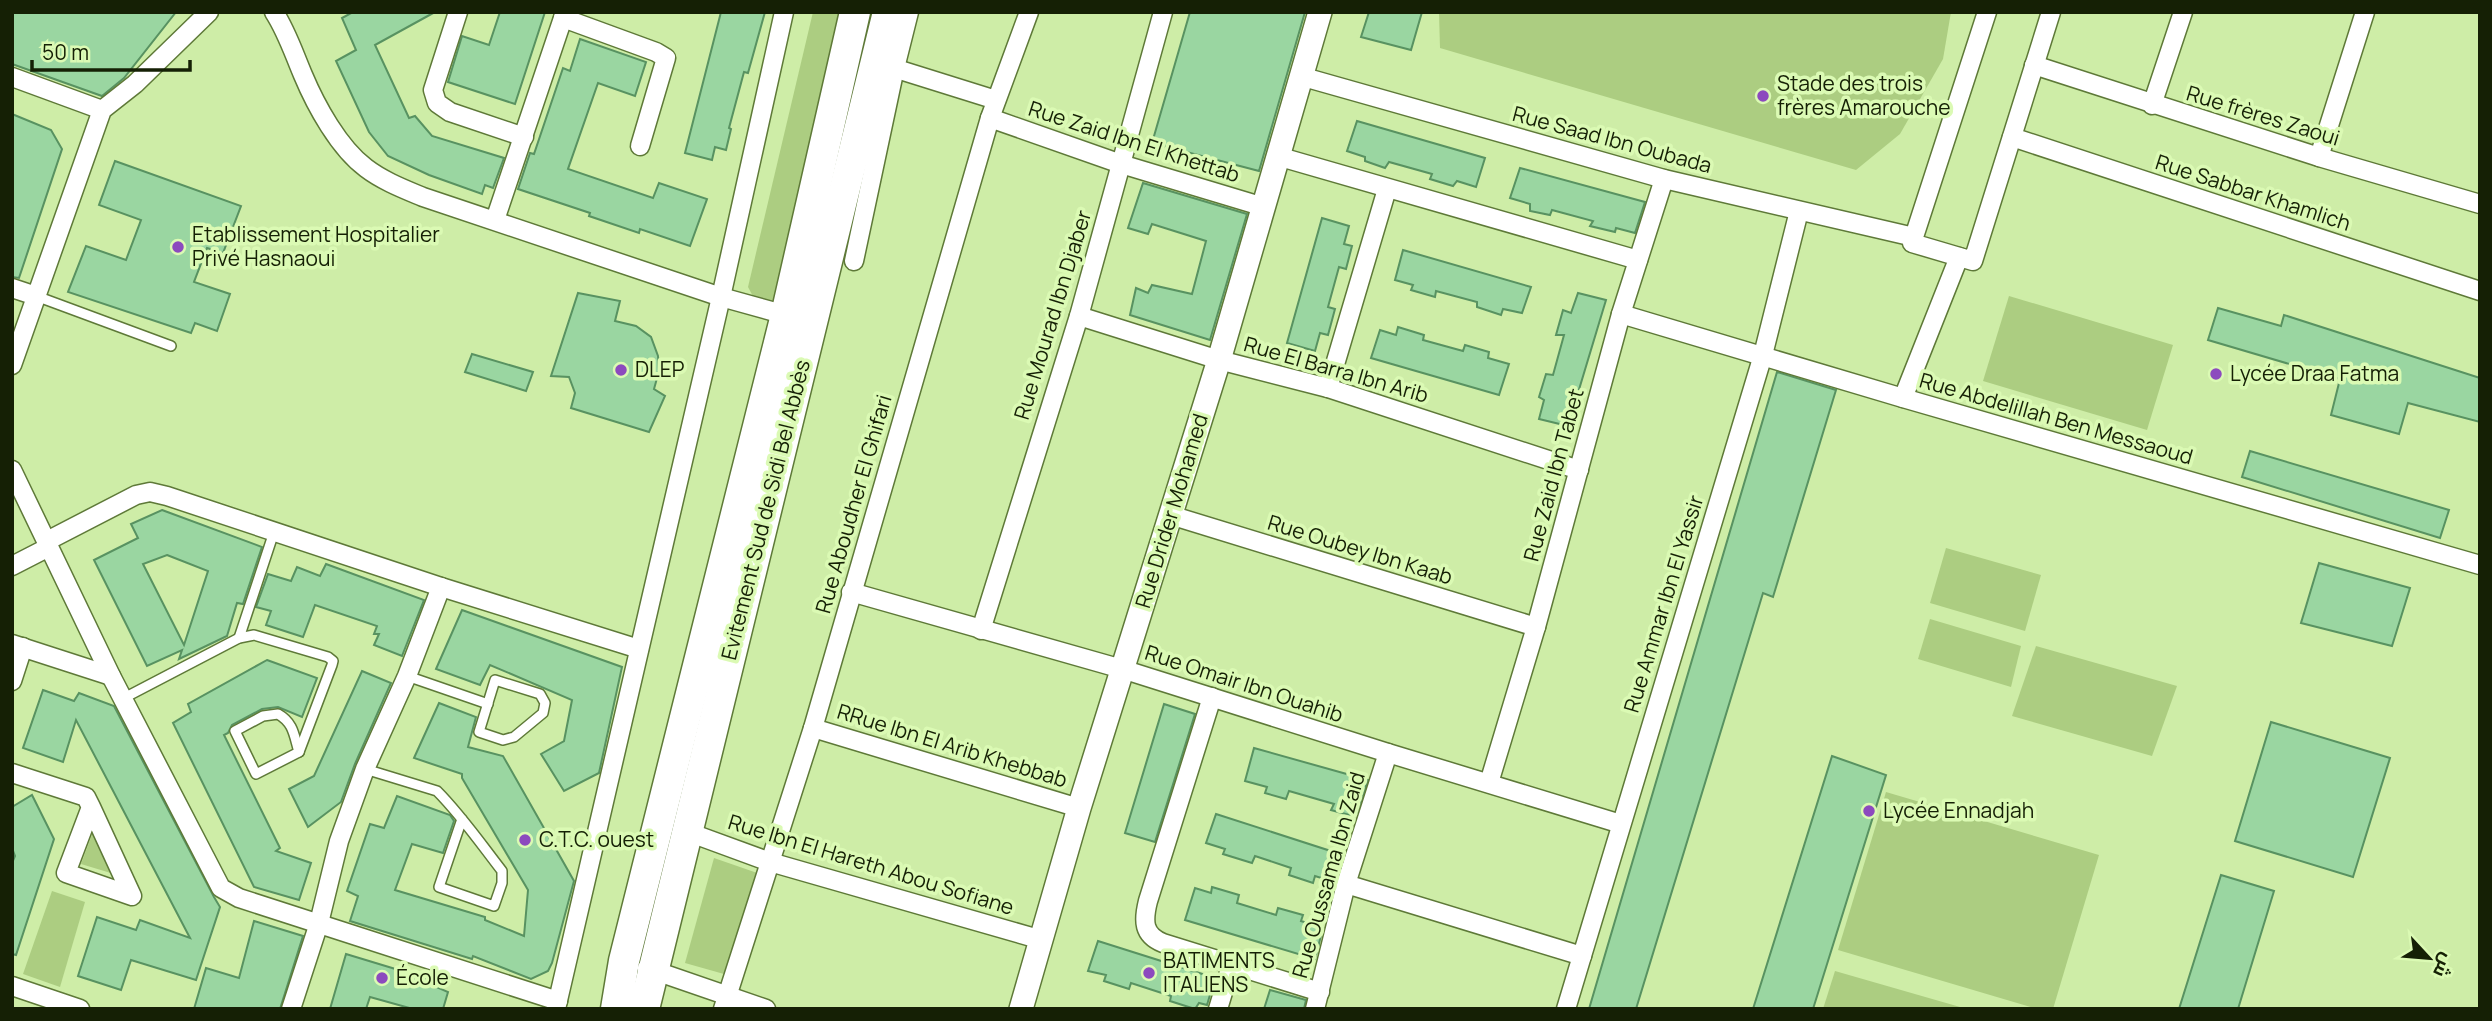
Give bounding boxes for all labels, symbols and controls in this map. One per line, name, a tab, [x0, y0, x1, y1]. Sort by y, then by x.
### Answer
scale bar	[32, 28, 189, 72]
text: 50 m	[42, 38, 89, 66]
place label: Stade des trois frères Amarouche	[1777, 69, 1951, 121]
street label: Rue frères Zaoui	[2183, 78, 2343, 152]
marker: Stade des trois frères Amarouche	[1755, 88, 1771, 104]
street label: Rue Zaid Ibn El Khettab	[1025, 94, 1243, 188]
street label: Rue Saad Ibn Oubada	[1510, 99, 1715, 179]
street label: Rue Sabbar Khamlich	[2152, 147, 2354, 237]
street label: Rue Mourad Ibn Djaber	[1007, 206, 1097, 423]
place label: Etablissement Hospitalier Privé Hasnaoui	[192, 220, 440, 272]
marker: Etablissement Hospitalier Privé Hasnaoui	[170, 239, 186, 255]
street label: Rue El Barra Ibn Arib	[1241, 329, 1432, 409]
place label: DLEP	[635, 355, 685, 383]
street label: Evitement Sud de Sidi Bel Abbès	[714, 357, 816, 663]
place label: Lycée Draa Fatma	[2230, 359, 2399, 387]
marker: DLEP	[613, 362, 629, 378]
street label: Rue Abdelillah Ben Messaoud	[1916, 366, 2196, 471]
marker: Lycée Draa Fatma	[2208, 366, 2224, 382]
street label: Rue Zaid Ibn Tabet	[1516, 385, 1590, 564]
street label: Rue Aboudher El Ghifari	[808, 391, 898, 616]
street label: Rue Drider Mohamed	[1128, 410, 1214, 611]
street label: Rue Ammar Ibn El Yassir	[1617, 491, 1710, 716]
street label: Rue Oubey Ibn Kaab	[1264, 508, 1456, 590]
street label: Rue Omair Ibn Ouahib	[1142, 638, 1347, 728]
street label: RRue Ibn El Arib Khebbab	[834, 697, 1071, 793]
street label: Rue Oussama Ibn Zaid	[1285, 768, 1371, 981]
place label: Lycée Ennadjah	[1883, 796, 2034, 824]
marker: Lycée Ennadjah	[1861, 803, 1877, 819]
street label: Rue Ibn El Hareth Abou Sofiane	[725, 807, 1018, 921]
place label: C.T.C. ouest	[539, 825, 654, 853]
marker: C.T.C. ouest	[517, 832, 533, 848]
north arrow	[2394, 923, 2464, 993]
place label: BATIMENTS ITALIENS	[1163, 946, 1275, 998]
text: ش	[2427, 949, 2461, 982]
place label: École	[396, 963, 449, 991]
marker: BATIMENTS ITALIENS	[1141, 965, 1157, 981]
marker: École	[374, 970, 390, 986]

